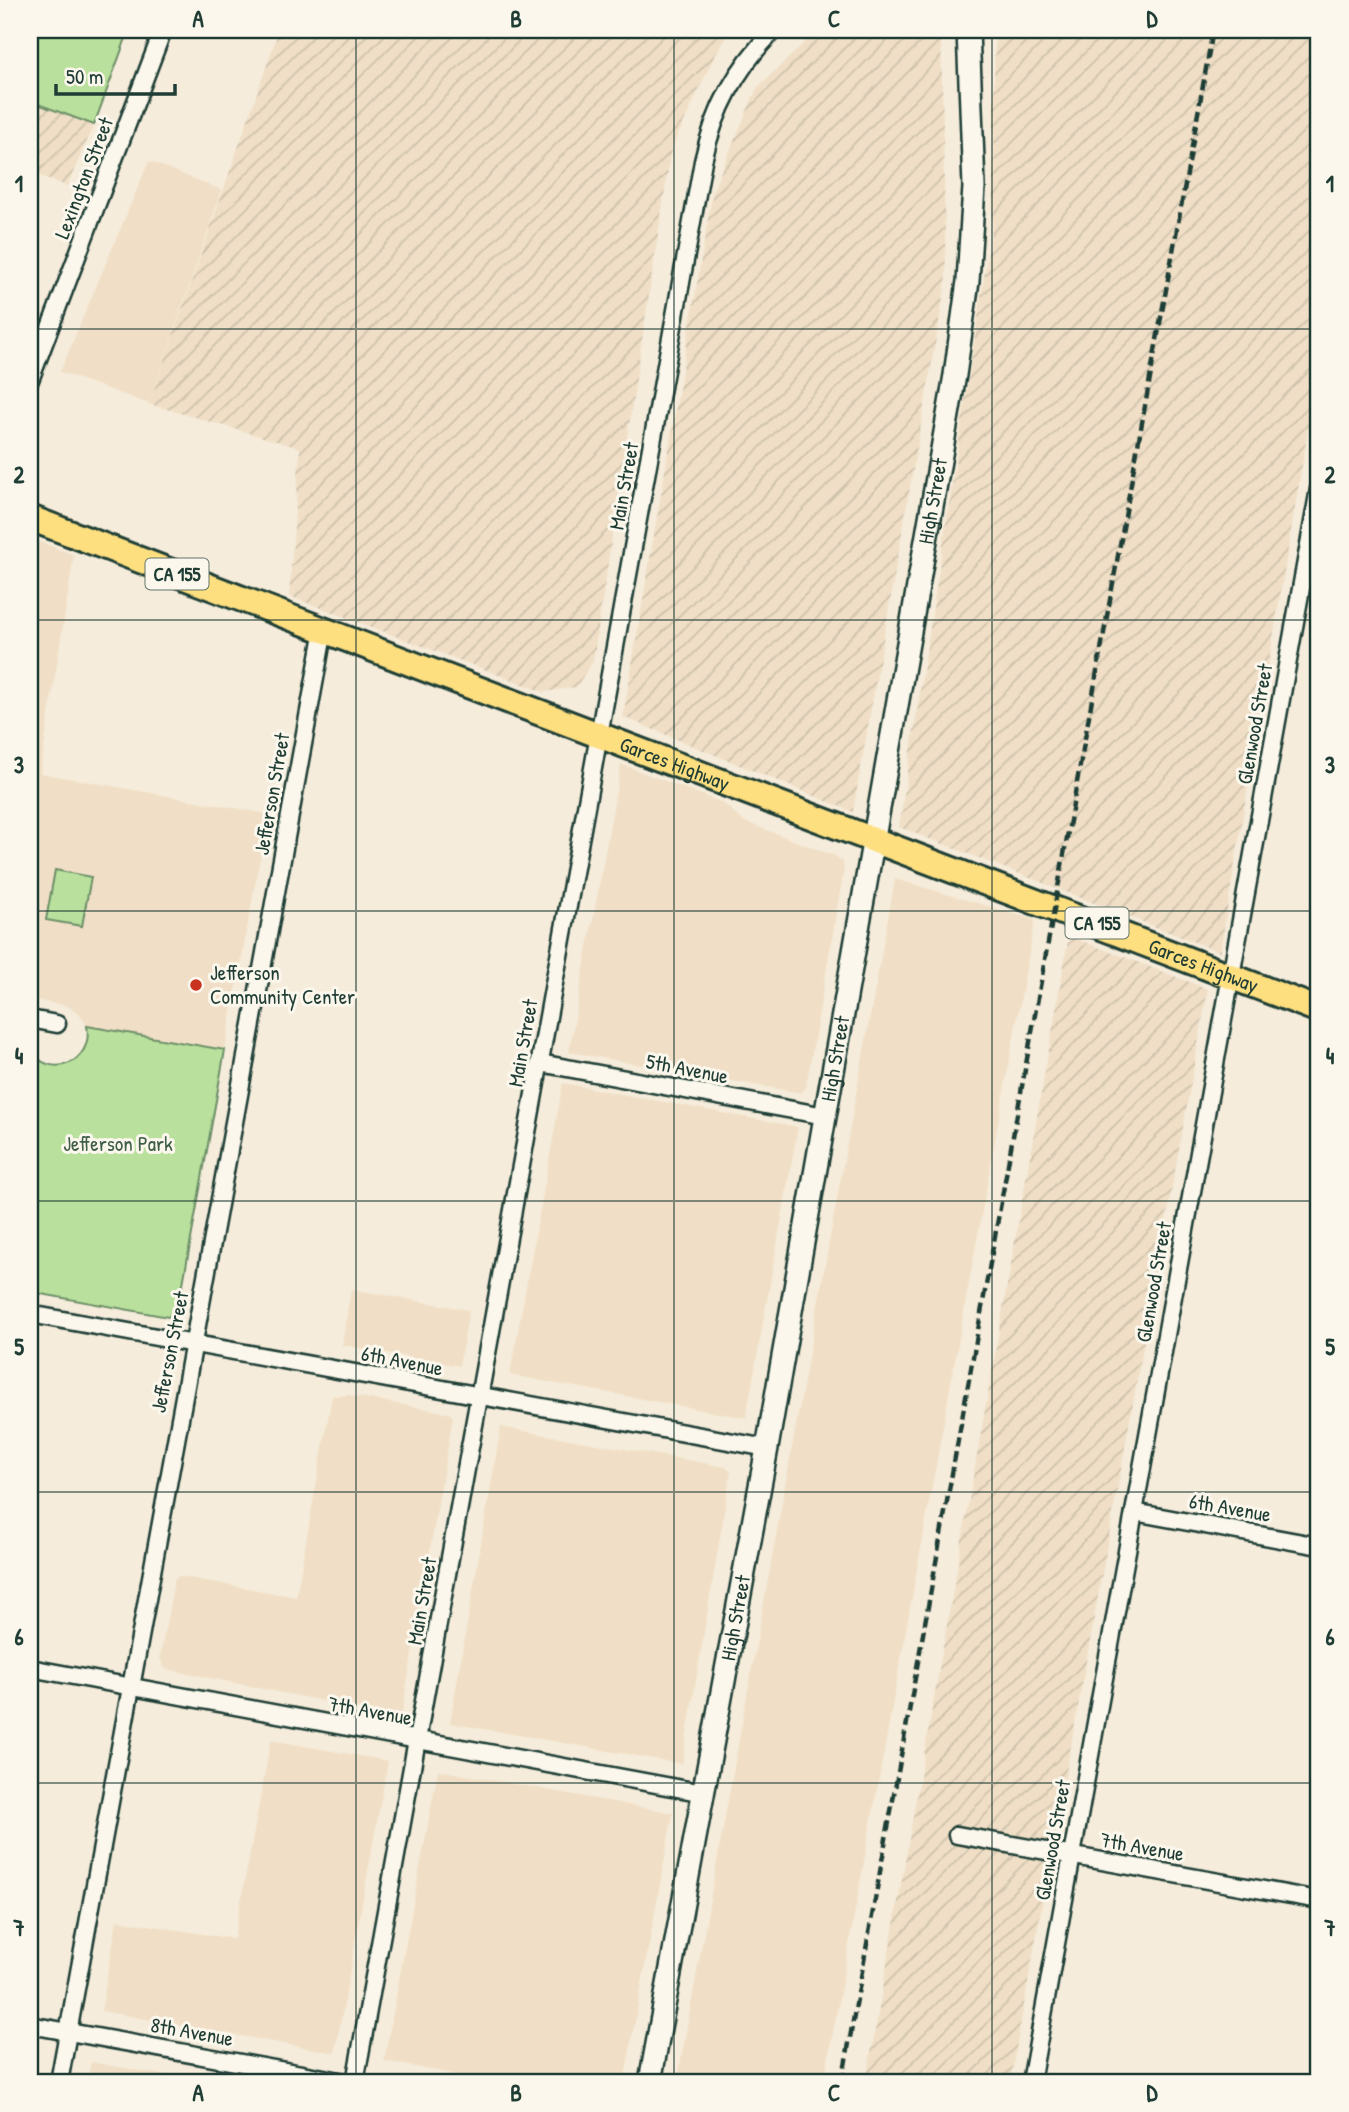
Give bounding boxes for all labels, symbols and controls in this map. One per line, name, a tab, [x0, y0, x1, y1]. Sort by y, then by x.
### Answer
text: A	[192, 3, 204, 34]
text: B	[510, 3, 522, 34]
text: C	[828, 3, 840, 34]
text: D	[1147, 3, 1159, 34]
scale bar	[56, 52, 175, 96]
text: 50 m	[66, 62, 103, 91]
street label: Lexington Street	[47, 112, 120, 243]
text: 1	[15, 168, 23, 199]
text: 1	[1326, 168, 1334, 199]
street label: Main Street	[602, 439, 646, 532]
street label: High Street	[911, 455, 954, 546]
text: 2	[14, 459, 25, 490]
text: 2	[1325, 459, 1336, 490]
road number: CA 155	[146, 558, 208, 590]
street label: Glenwood Street	[1230, 661, 1280, 787]
street label: Garces Highway	[616, 729, 734, 798]
street label: Jefferson Street	[247, 730, 297, 857]
text: 3	[14, 749, 24, 780]
text: 3	[1325, 749, 1335, 780]
road number: CA 155	[1066, 908, 1128, 939]
street label: Garces Highway	[1144, 931, 1263, 1000]
place label: Jefferson Community Center	[210, 958, 355, 1011]
marker: Jefferson Community Center	[188, 977, 204, 993]
street label: Main Street	[501, 996, 545, 1089]
street label: High Street	[813, 1013, 857, 1104]
text: 4	[15, 1040, 24, 1071]
text: 4	[1326, 1040, 1335, 1071]
street label: 5th Avenue	[644, 1046, 731, 1091]
park label: Jefferson Park	[63, 1129, 173, 1158]
street label: Glenwood Street	[1129, 1219, 1179, 1345]
street label: Jefferson Street	[144, 1288, 196, 1415]
text: 5	[14, 1331, 24, 1362]
text: 5	[1325, 1331, 1335, 1362]
street label: 6th Avenue	[359, 1338, 445, 1383]
street label: 6th Avenue	[1187, 1486, 1273, 1529]
street label: Main Street	[400, 1554, 444, 1647]
street label: High Street	[713, 1572, 757, 1663]
text: 6	[14, 1621, 24, 1652]
text: 6	[1325, 1621, 1335, 1652]
street label: 7th Avenue	[326, 1689, 414, 1732]
street label: Glenwood Street	[1028, 1777, 1078, 1903]
street label: 7th Avenue	[1098, 1825, 1186, 1868]
text: 7	[12, 1912, 25, 1943]
text: 7	[1323, 1912, 1336, 1943]
street label: 8th Avenue	[149, 2010, 236, 2053]
text: A	[192, 2077, 204, 2108]
text: B	[510, 2077, 522, 2108]
text: C	[828, 2077, 840, 2108]
text: D	[1147, 2077, 1159, 2108]

